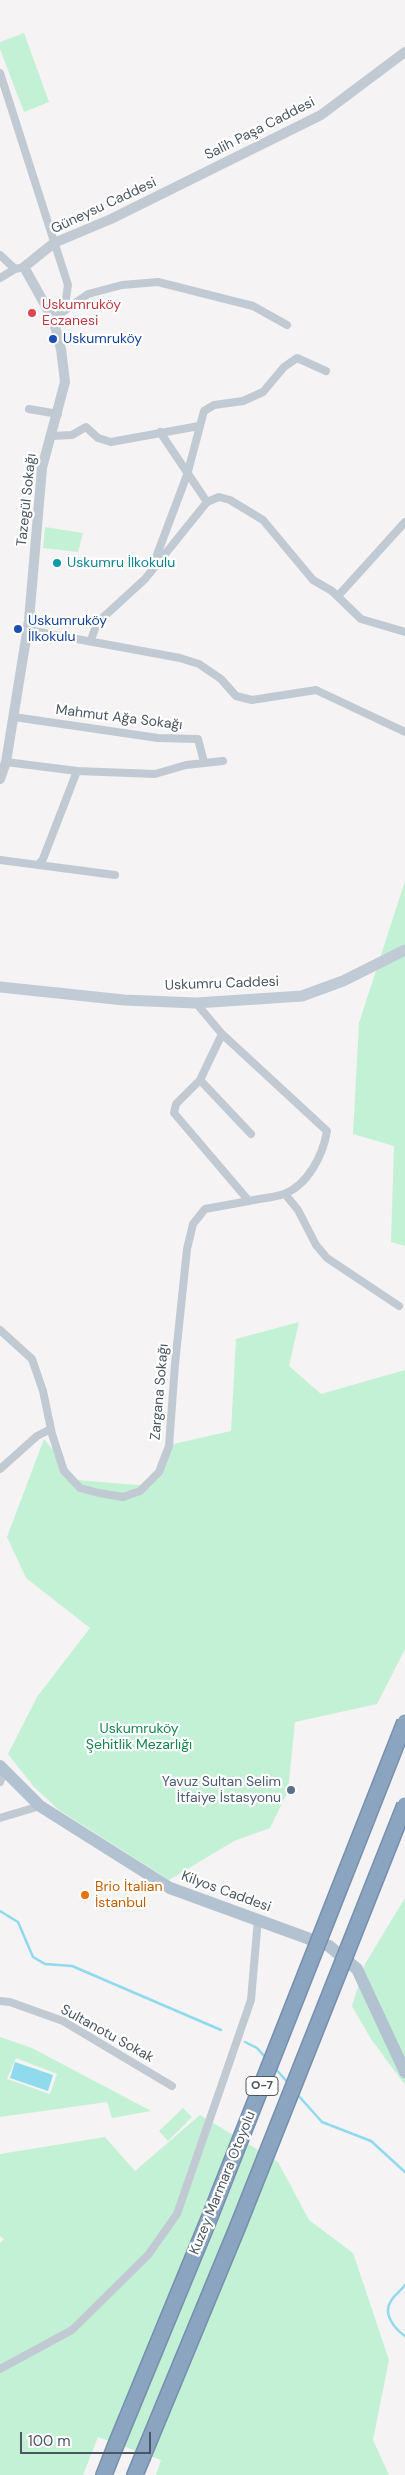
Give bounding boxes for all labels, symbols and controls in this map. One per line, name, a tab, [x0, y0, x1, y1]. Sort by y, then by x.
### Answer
street label: Salih Paşa Caddesi	[202, 94, 318, 164]
street label: Güneysu Caddesi	[49, 174, 159, 238]
place label: Uskumruköy Eczanesi	[42, 297, 121, 330]
marker: Uskumruköy Eczanesi	[26, 307, 38, 319]
place label: Uskumruköy	[63, 331, 142, 347]
marker: Uskumruköy	[47, 333, 59, 345]
street label: Tazegül Sokağı	[14, 453, 40, 547]
place label: Uskumru İlkokulu	[67, 555, 175, 571]
marker: Uskumru İlkokulu	[51, 557, 63, 569]
place label: Uskumruköy İlkokulu	[28, 613, 107, 646]
marker: Uskumruköy İlkokulu	[12, 623, 24, 635]
street label: Mahmut Ağa Sokağı	[55, 702, 183, 734]
street label: Uskumru Caddesi	[165, 974, 279, 994]
street label: Zargana Sokağı	[147, 1343, 173, 1441]
park label: Uskumruköy Şehitlik Mezarlığı	[86, 1721, 192, 1754]
place label: Yavuz Sultan Selim İtfaiye İstasyonu	[162, 1774, 281, 1806]
marker: Yavuz Sultan Selim İtfaiye İstasyonu	[285, 1784, 297, 1796]
street label: Kilyos Caddesi	[179, 1868, 273, 1916]
place label: Brio İtalian İstanbul	[95, 1879, 163, 1911]
marker: Brio İtalian İstanbul	[79, 1889, 91, 1901]
street label: Sultanotu Sokak	[58, 2002, 156, 2066]
road number: O-7	[246, 2076, 278, 2096]
street label: Kuzey Marmara Otoyolu	[187, 2109, 259, 2257]
scale bar	[22, 2422, 154, 2454]
text: 100 m	[28, 2431, 71, 2451]

